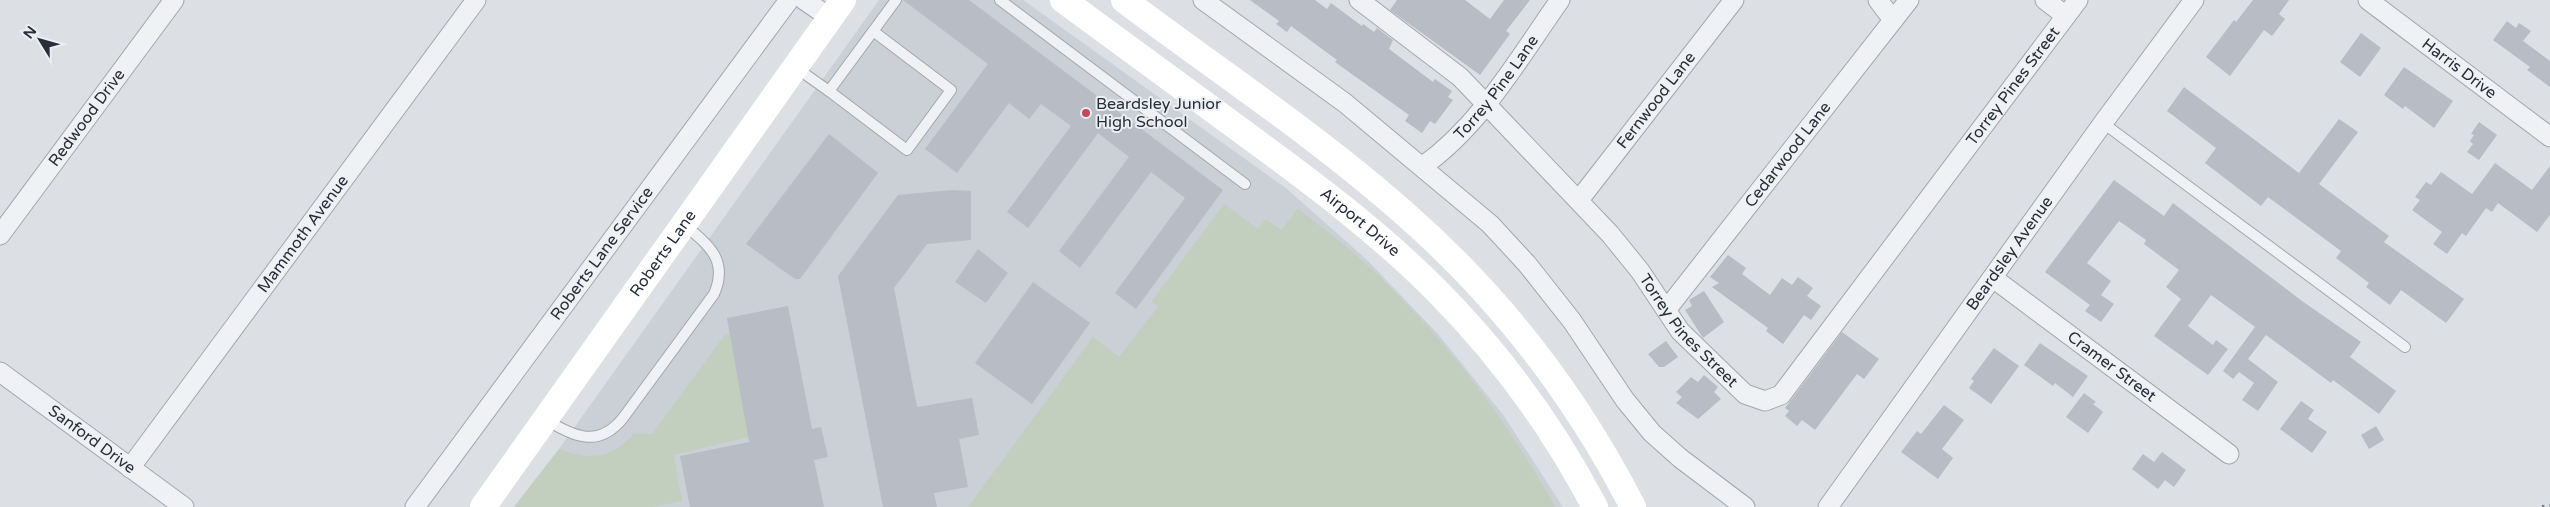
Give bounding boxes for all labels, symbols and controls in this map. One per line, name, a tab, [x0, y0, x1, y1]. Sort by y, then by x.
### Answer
north arrow	[15, 15, 65, 65]
text: N	[20, 23, 40, 42]
street label: Torrey Pines Street	[1962, 23, 2064, 150]
street label: Torrey Pine Lane	[1450, 31, 1543, 144]
street label: Harris Drive	[2418, 34, 2501, 103]
street label: Fernwood Lane	[1612, 48, 1700, 153]
street label: Redwood Drive	[44, 65, 130, 170]
place label: Beardsley Junior High School	[1096, 94, 1222, 132]
street label: Cedarwood Lane	[1740, 98, 1835, 211]
marker: Beardsley Junior High School	[1080, 107, 1092, 119]
street label: Mammoth Avenue	[253, 171, 353, 297]
street label: Roberts Lane Service	[546, 183, 658, 324]
street label: Airport Drive	[1316, 183, 1404, 261]
street label: Beardsley Avenue	[1962, 192, 2057, 314]
street label: Roberts Lane	[626, 206, 701, 301]
street label: Torrey Pines Street	[1635, 270, 1742, 392]
street label: Cramer Street	[2063, 327, 2160, 406]
street label: Sanford Drive	[44, 401, 140, 478]

